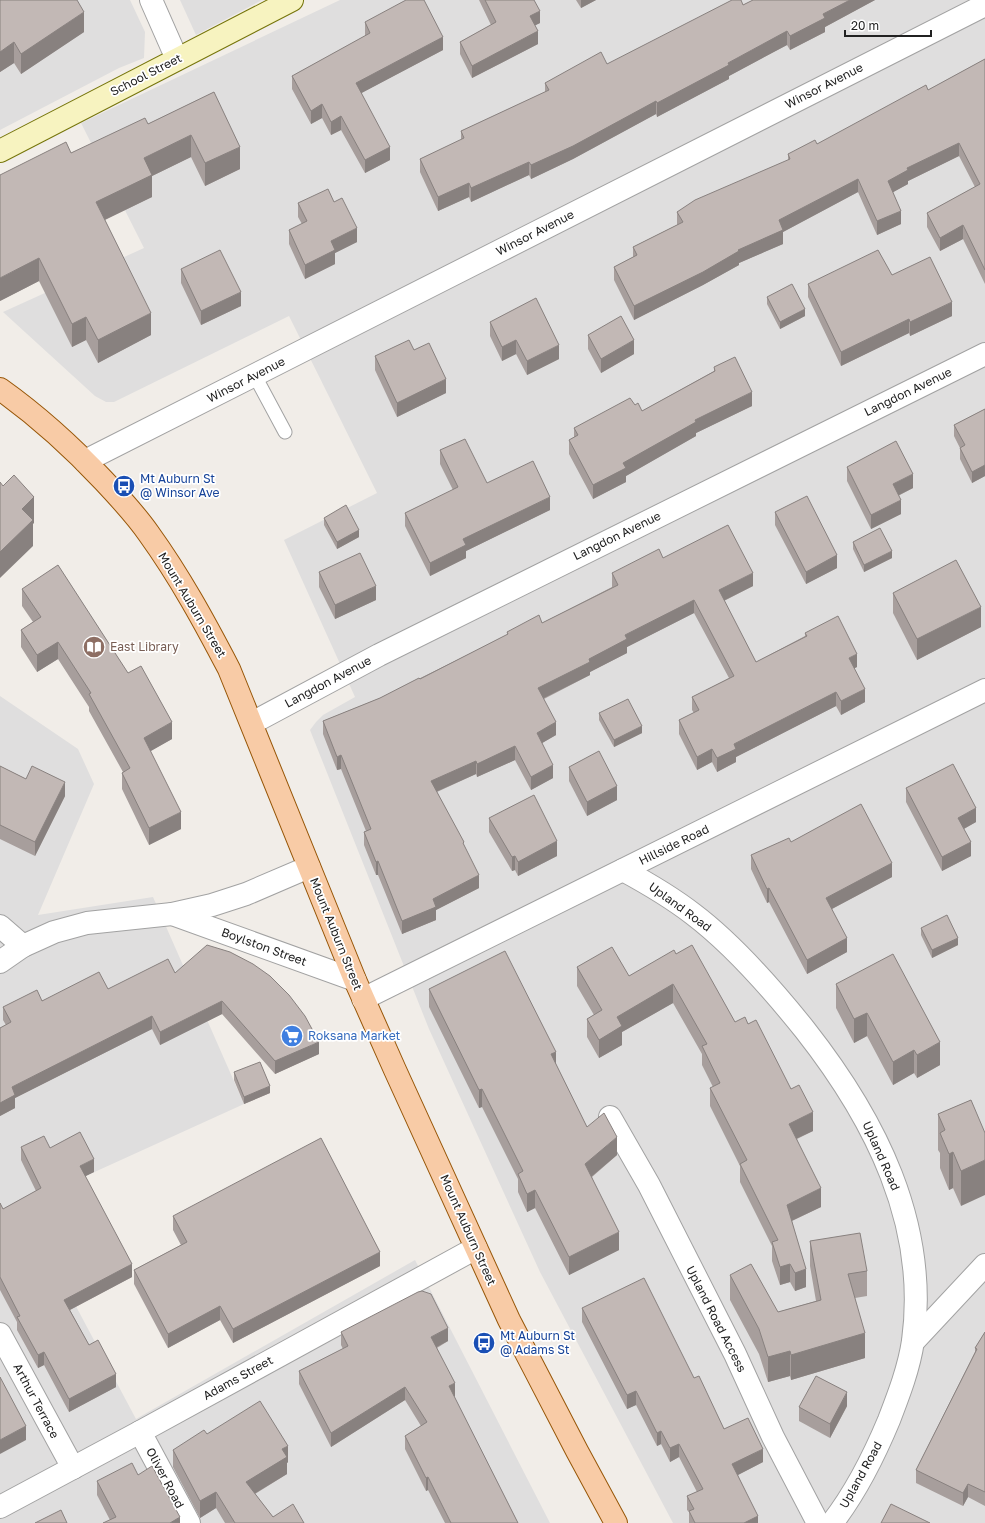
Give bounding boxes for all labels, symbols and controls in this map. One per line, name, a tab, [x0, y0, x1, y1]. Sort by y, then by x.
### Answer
scale bar	[845, 12, 931, 38]
text: 20 m	[851, 18, 879, 33]
street label: School Street	[107, 50, 184, 99]
street label: Winsor Avenue	[782, 59, 865, 112]
street label: Winsor Avenue	[493, 206, 576, 259]
street label: Winsor Avenue	[204, 353, 287, 406]
street label: Langdon Avenue	[861, 364, 954, 419]
place label: Mt Auburn St @ Winsor Ave	[140, 471, 219, 500]
bus stop icon: Mt Auburn St @ Winsor Ave	[111, 473, 137, 499]
street label: Langdon Avenue	[570, 508, 663, 563]
street label: Mount Auburn Street	[155, 549, 230, 660]
library icon: East Library	[81, 634, 107, 660]
place label: East Library	[110, 639, 179, 654]
street label: Langdon Avenue	[282, 652, 374, 711]
street label: Hillside Road	[636, 821, 711, 868]
street label: Mount Auburn Street	[307, 875, 366, 992]
street label: Upland Road	[646, 879, 715, 934]
street label: Boylston Street	[219, 924, 309, 969]
supermarket icon: Roksana Market	[279, 1023, 305, 1049]
place label: Roksana Market	[308, 1028, 401, 1043]
street label: Upland Road	[860, 1119, 903, 1193]
street label: Mount Auburn Street	[437, 1172, 500, 1288]
street label: Upland Road Access	[683, 1263, 750, 1375]
place label: Mt Auburn St @ Adams St	[500, 1328, 575, 1357]
bus stop icon: Mt Auburn St @ Adams St	[471, 1330, 497, 1356]
street label: Adams Street	[200, 1352, 275, 1403]
street label: Arthur Terrace	[10, 1361, 63, 1441]
street label: Upland Road	[836, 1439, 885, 1511]
street label: Oliver Road	[143, 1445, 188, 1511]

